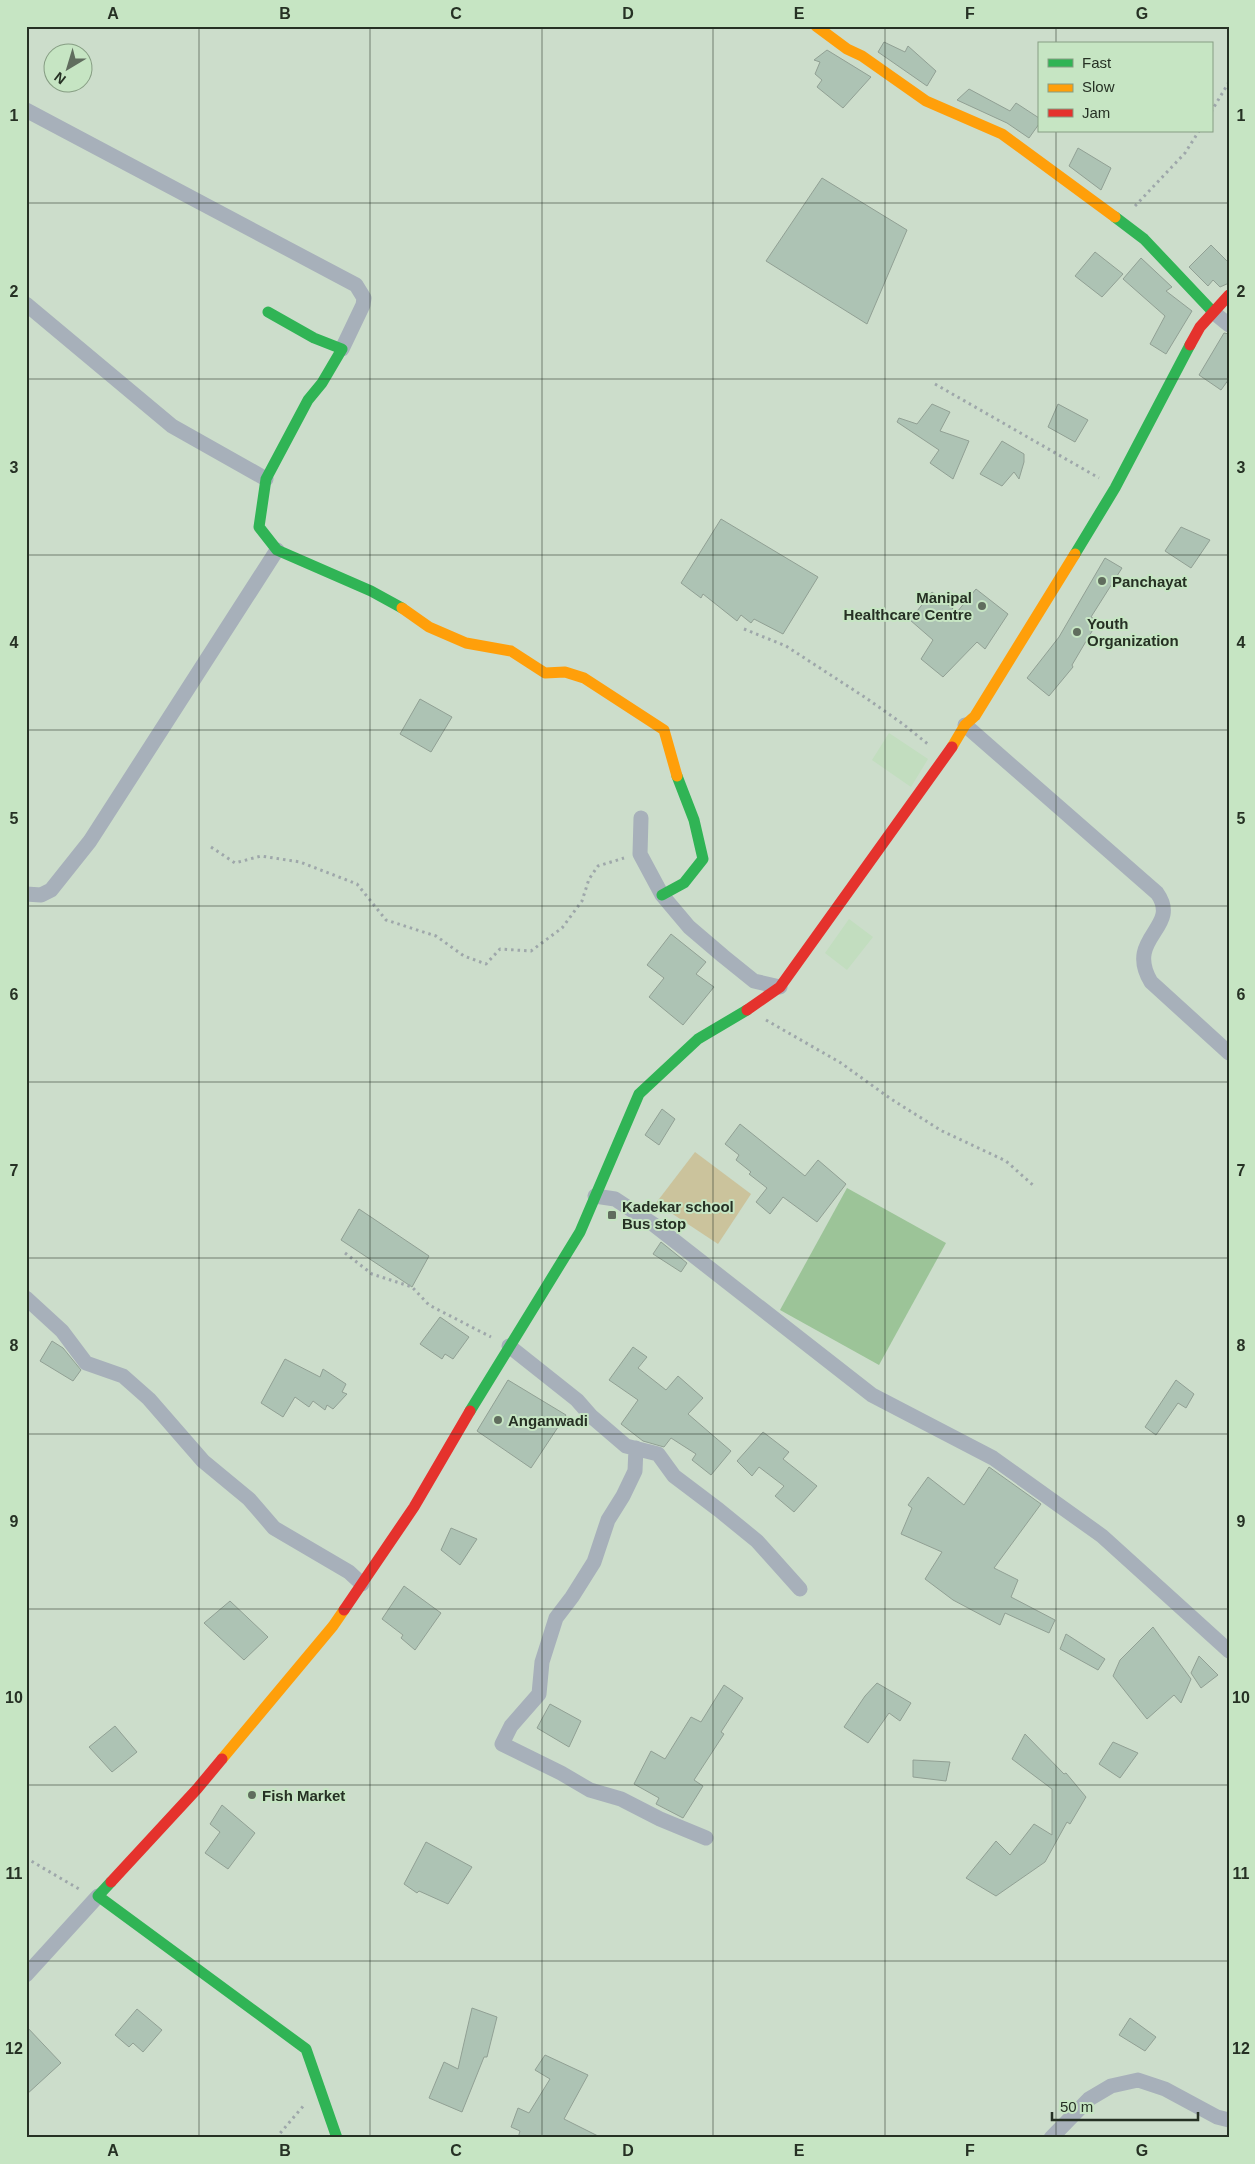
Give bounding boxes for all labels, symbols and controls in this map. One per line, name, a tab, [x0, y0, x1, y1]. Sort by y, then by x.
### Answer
text: A	[107, 5, 119, 22]
text: B	[279, 5, 291, 22]
text: C	[450, 5, 462, 22]
text: D	[622, 5, 634, 22]
text: E	[794, 5, 805, 22]
text: F	[965, 5, 975, 22]
text: G	[1136, 5, 1148, 22]
north arrow	[42, 42, 92, 92]
legend	[1038, 42, 1212, 132]
text: Fast	[1082, 54, 1112, 71]
text: N	[51, 69, 69, 88]
text: Slow	[1082, 78, 1115, 95]
text: Jam	[1082, 104, 1110, 121]
text: 1	[10, 107, 19, 124]
text: 1	[1237, 107, 1246, 124]
text: 2	[10, 283, 19, 300]
text: 2	[1237, 283, 1246, 300]
text: 3	[10, 459, 19, 476]
text: 3	[1237, 459, 1246, 476]
place label: Panchayat	[1112, 573, 1187, 590]
marker: Panchayat	[1096, 575, 1108, 587]
place label: Manipal Healthcare Centre	[844, 589, 972, 623]
marker: Manipal Healthcare Centre	[976, 600, 988, 612]
place label: Youth Organization	[1087, 615, 1179, 649]
marker: Youth Organization	[1071, 626, 1083, 638]
text: 4	[10, 634, 19, 651]
text: 4	[1237, 634, 1246, 651]
text: 5	[10, 810, 19, 827]
text: 5	[1237, 810, 1246, 827]
text: 6	[10, 986, 19, 1003]
text: 6	[1237, 986, 1246, 1003]
text: 7	[10, 1162, 19, 1179]
text: 7	[1237, 1162, 1246, 1179]
place label: Kadekar school Bus stop	[622, 1198, 734, 1232]
marker: Kadekar school Bus stop	[606, 1209, 618, 1221]
text: 8	[10, 1337, 19, 1354]
text: 8	[1237, 1337, 1246, 1354]
place label: Anganwadi	[508, 1412, 588, 1429]
marker: Anganwadi	[492, 1414, 504, 1426]
text: 9	[10, 1513, 19, 1530]
text: 9	[1237, 1513, 1246, 1530]
text: 10	[5, 1689, 23, 1706]
text: 10	[1232, 1689, 1250, 1706]
place label: Fish Market	[262, 1787, 345, 1804]
marker: Fish Market	[246, 1789, 258, 1801]
text: 11	[6, 1865, 23, 1882]
text: 11	[1233, 1865, 1250, 1882]
text: 12	[5, 2040, 23, 2057]
text: 12	[1232, 2040, 1250, 2057]
scale bar	[1052, 2089, 1199, 2121]
text: 50 m	[1060, 2098, 1093, 2115]
text: A	[107, 2142, 119, 2159]
text: B	[279, 2142, 291, 2159]
text: C	[450, 2142, 462, 2159]
text: D	[622, 2142, 634, 2159]
text: E	[794, 2142, 805, 2159]
text: F	[965, 2142, 975, 2159]
text: G	[1136, 2142, 1148, 2159]

